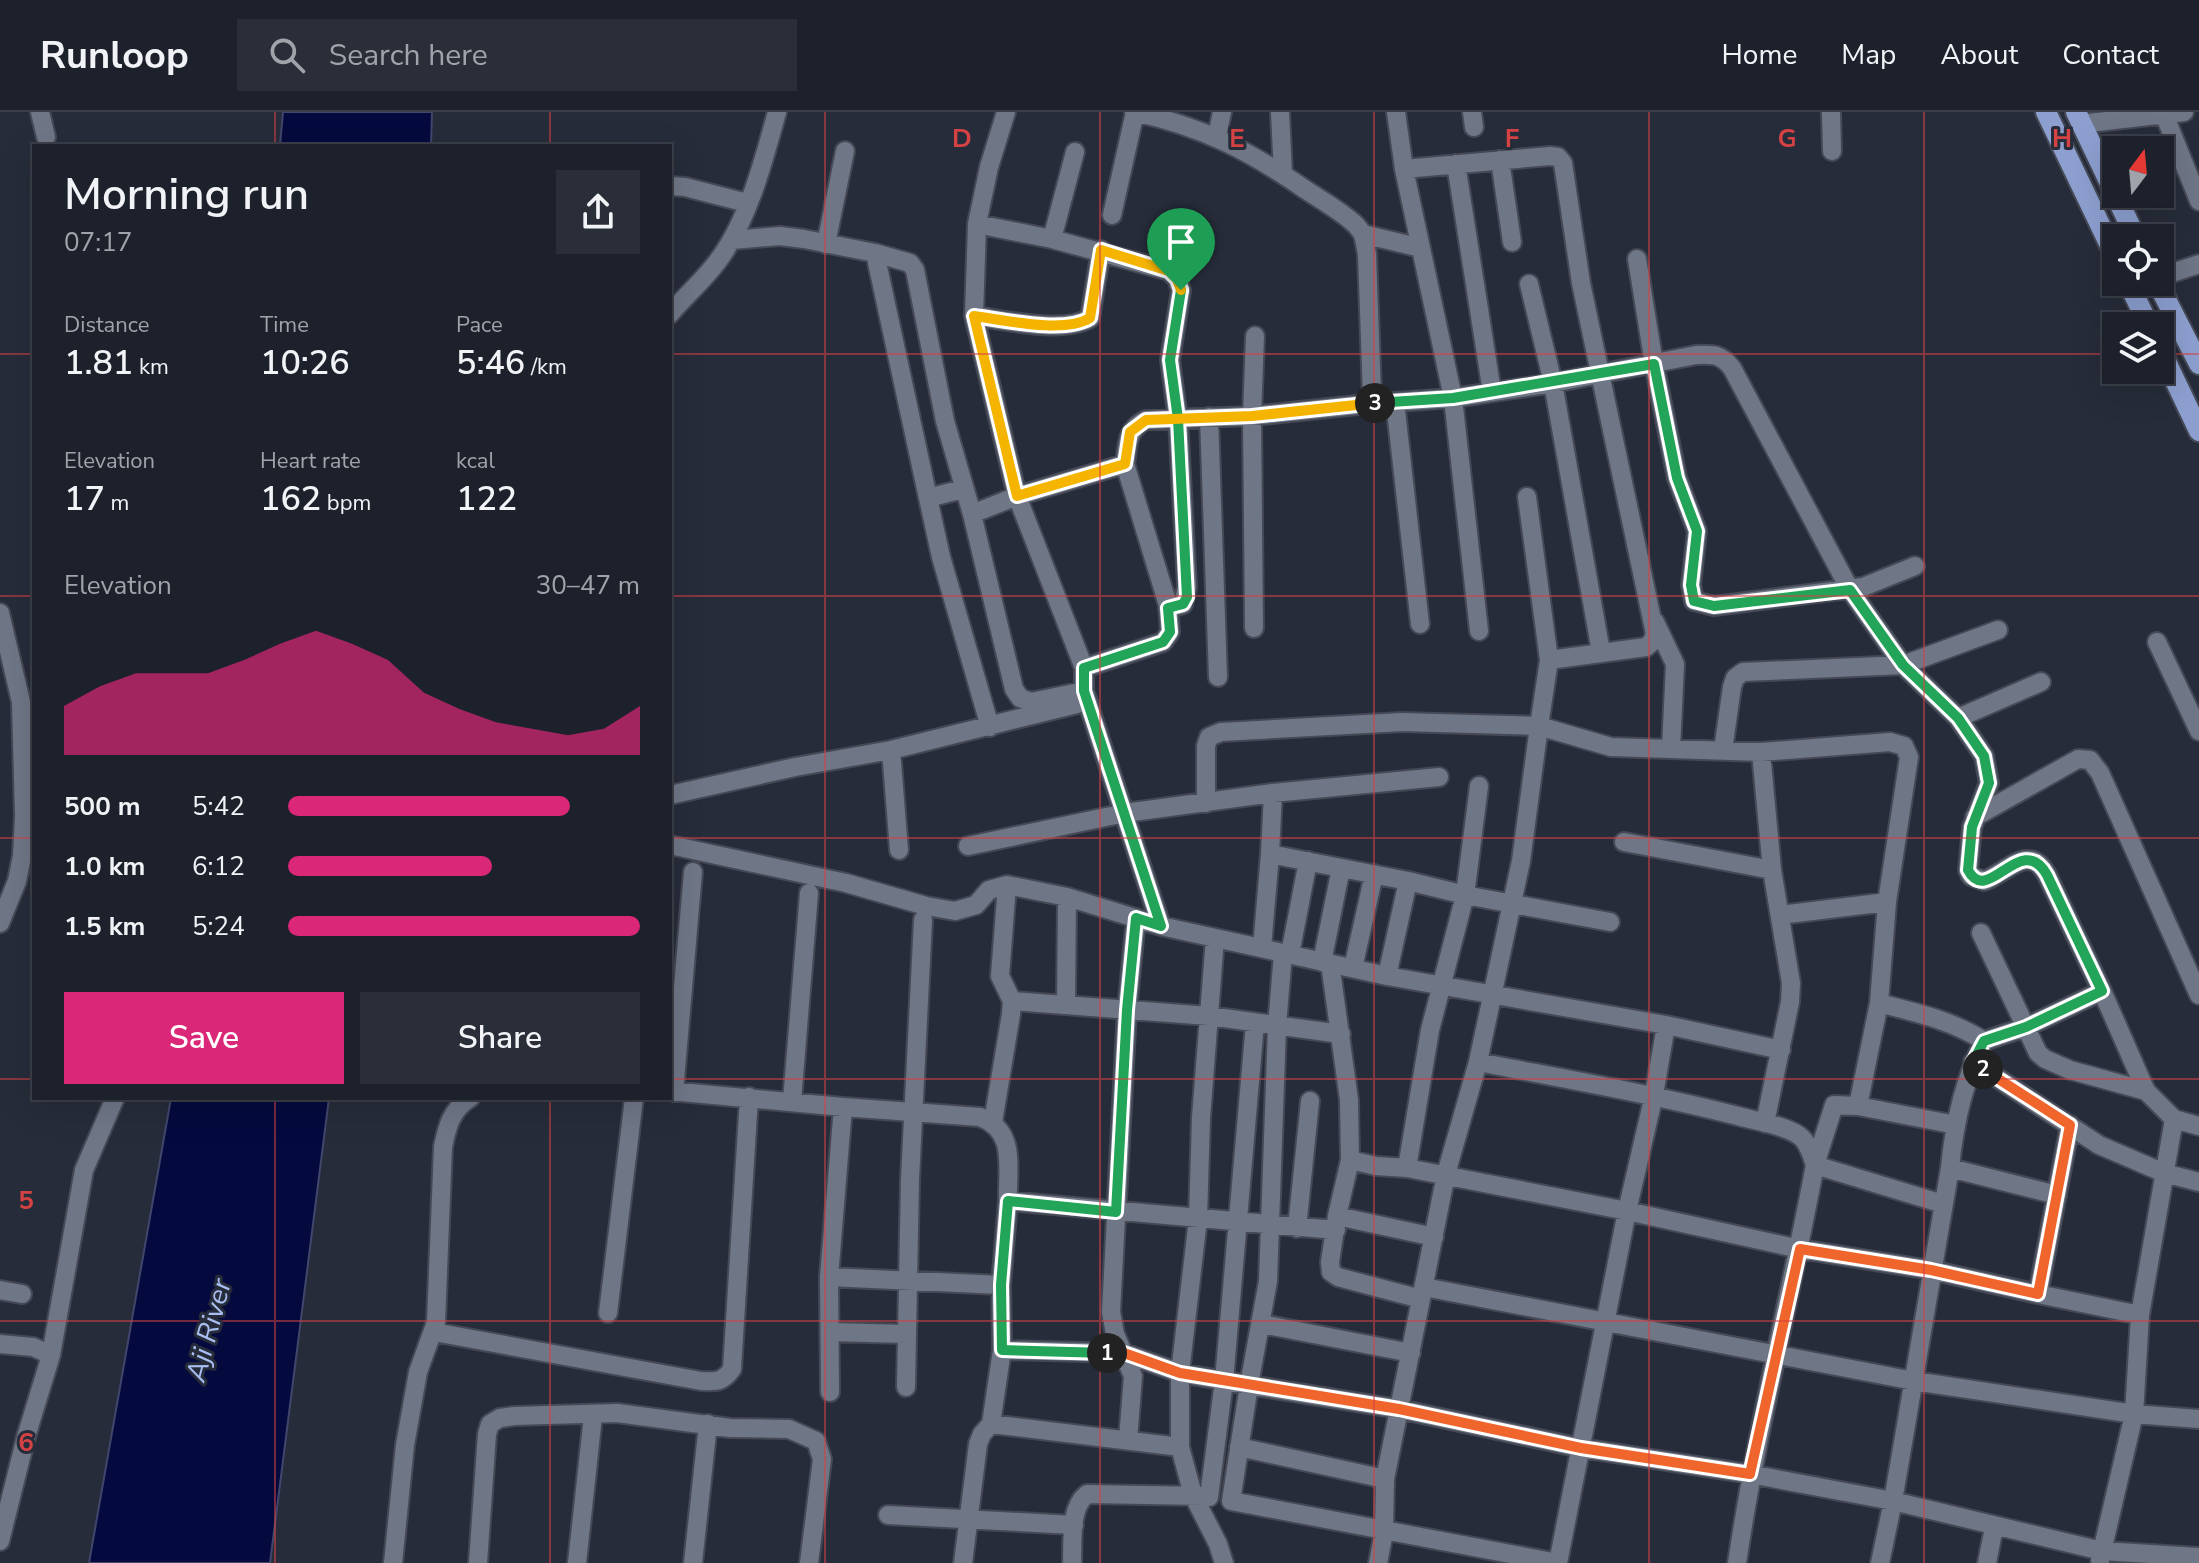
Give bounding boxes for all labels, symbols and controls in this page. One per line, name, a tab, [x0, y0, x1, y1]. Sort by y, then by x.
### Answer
search box	[237, 19, 797, 91]
text: Runloop	[40, 30, 189, 81]
icon: search	[265, 33, 309, 77]
text: Search here	[329, 35, 488, 76]
text: Home	[1722, 36, 1797, 74]
text: Map	[1841, 36, 1896, 74]
text: About	[1940, 36, 2018, 74]
text: Contact	[2062, 36, 2159, 74]
text: D	[952, 121, 972, 156]
text: E	[1229, 121, 1245, 156]
text: F	[1505, 121, 1519, 156]
text: G	[1777, 121, 1797, 156]
text: H	[2052, 121, 2072, 156]
north arrow	[2102, 136, 2174, 208]
map controls	[2102, 136, 2174, 384]
text: Morning run	[64, 165, 309, 225]
button: share	[556, 170, 640, 254]
pin	[1147, 208, 1215, 290]
icon: arrive	[1159, 220, 1203, 264]
button: locate	[2102, 224, 2174, 296]
text: 07:17	[64, 225, 132, 260]
text: Distance	[64, 310, 149, 340]
text: Time	[260, 310, 309, 340]
text: Pace	[456, 310, 503, 340]
button: layers	[2102, 312, 2174, 384]
text: 1.81	[64, 340, 133, 386]
text: 10:26	[260, 340, 350, 386]
text: 5:46	[456, 340, 525, 386]
text: km	[133, 352, 169, 382]
text: /km	[525, 352, 567, 382]
pin: 3	[1355, 383, 1395, 423]
text: 3	[1368, 388, 1382, 418]
text: Elevation	[64, 446, 155, 476]
text: Heart rate	[260, 446, 361, 476]
text: kcal	[456, 446, 495, 476]
text: 17	[64, 476, 105, 522]
text: 162	[260, 476, 321, 522]
text: 122	[456, 476, 517, 522]
text: m	[105, 488, 129, 518]
text: bpm	[321, 488, 371, 518]
text: Elevation	[64, 568, 172, 603]
text: 30–47 m	[536, 568, 640, 603]
text: 500 m	[64, 789, 141, 824]
text: 5:42	[192, 789, 245, 824]
text: 1.0 km	[64, 849, 145, 884]
text: 6:12	[192, 849, 245, 884]
text: 1.5 km	[64, 909, 145, 944]
text: 5:24	[192, 909, 245, 944]
button: Save	[64, 992, 344, 1084]
button: Share	[360, 992, 640, 1084]
pin: 2	[1963, 1049, 2003, 1089]
text: 2	[1976, 1054, 1990, 1084]
text: 5	[18, 1183, 34, 1218]
water label: Aji River	[177, 1274, 241, 1387]
pin: 1	[1087, 1333, 1127, 1373]
text: 1	[1100, 1338, 1114, 1368]
text: 6	[18, 1425, 34, 1460]

